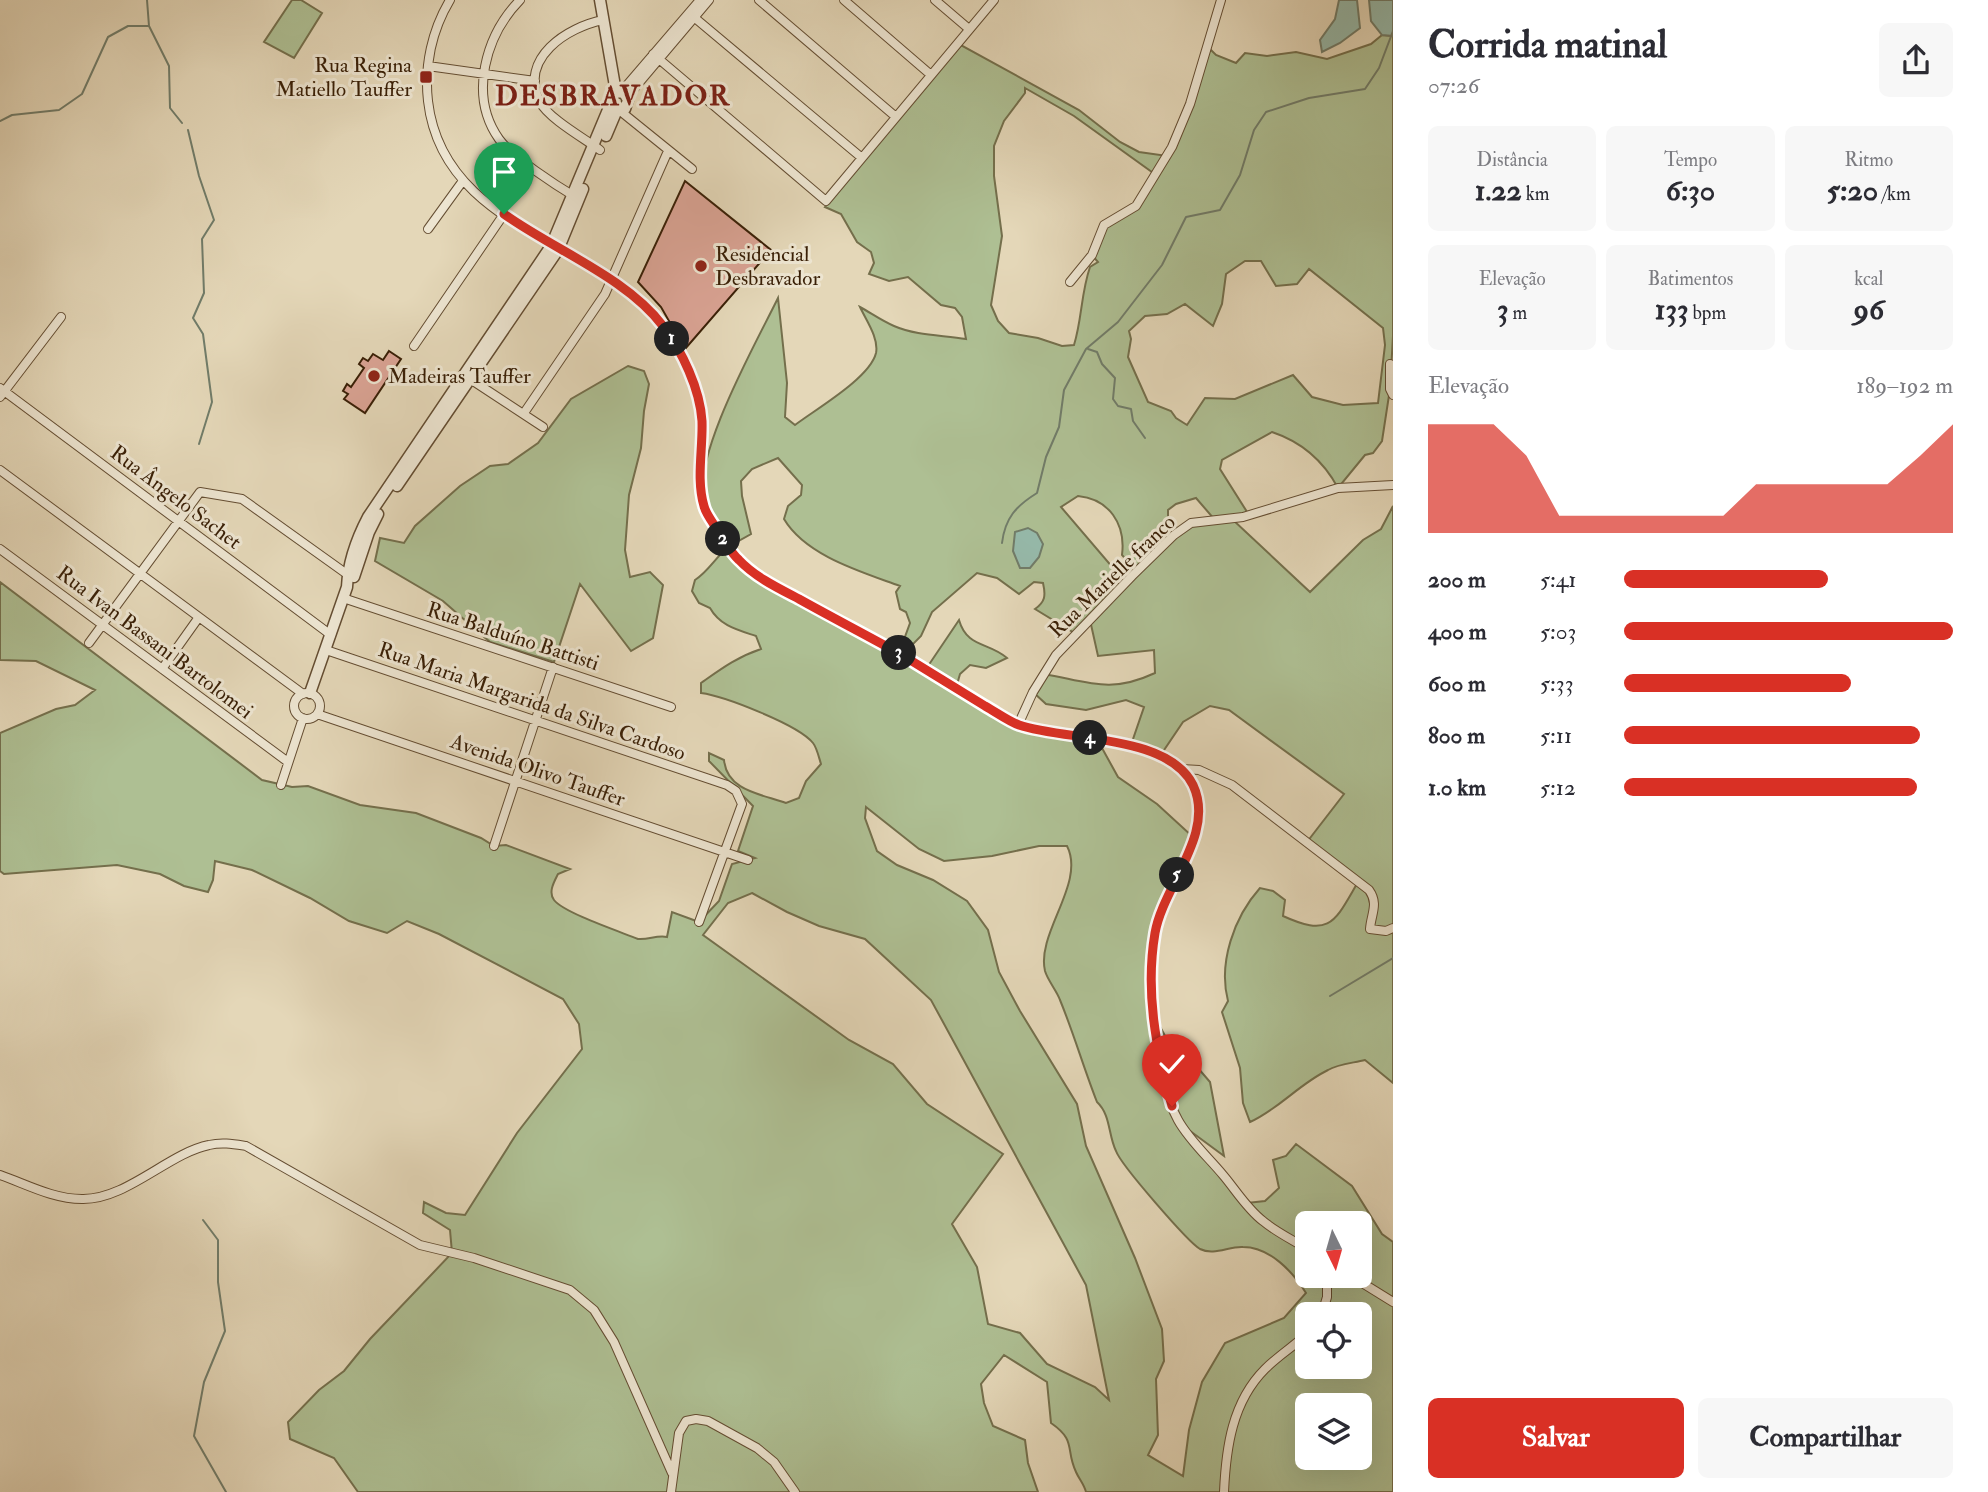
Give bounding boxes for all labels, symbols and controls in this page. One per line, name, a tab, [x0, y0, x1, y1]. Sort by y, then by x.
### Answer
text: Corrida matinal	[1428, 21, 1667, 69]
button: share	[1879, 23, 1953, 97]
place label: Rua Regina Matiello Tauffer	[276, 52, 412, 103]
marker: Rua Regina Matiello Tauffer	[418, 69, 434, 85]
text: 07:26	[1428, 71, 1479, 100]
district label: DESBRAVADOR	[495, 79, 731, 114]
pin	[474, 142, 534, 214]
text: Distância	[1477, 148, 1548, 172]
text: Tempo	[1664, 148, 1717, 172]
text: Ritmo	[1845, 148, 1893, 172]
icon: arrive	[485, 153, 523, 191]
text: 1.22	[1475, 172, 1522, 209]
text: 6:30	[1666, 172, 1715, 209]
text: 5:20	[1827, 172, 1878, 209]
text: km	[1522, 182, 1550, 206]
text: /km	[1878, 182, 1911, 206]
place label: Residencial Desbravador	[715, 241, 820, 292]
marker: Residencial Desbravador	[693, 258, 709, 274]
text: Elevação	[1479, 267, 1546, 291]
text: Batimentos	[1648, 267, 1733, 291]
text: kcal	[1854, 267, 1883, 291]
text: 3	[1497, 291, 1509, 328]
text: 133	[1655, 291, 1689, 328]
text: 96	[1854, 291, 1884, 328]
text: m	[1509, 301, 1527, 325]
text: bpm	[1689, 301, 1726, 325]
pin: 1	[654, 322, 690, 356]
text: 1	[668, 326, 675, 350]
place label: Madeiras Tauffer	[388, 363, 531, 390]
marker: Madeiras Tauffer	[366, 368, 382, 384]
text: Elevação	[1428, 371, 1509, 400]
text: 189–192 m	[1856, 371, 1953, 400]
street label: Rua Ângelo Sachet	[105, 439, 247, 556]
street label: Rua Marielle franco	[1043, 509, 1181, 644]
pin: 2	[706, 522, 740, 556]
text: 2	[718, 526, 727, 550]
street label: Rua Ivan Bassani Bartolomei	[51, 560, 259, 725]
text: 200 m	[1428, 565, 1486, 594]
text: 5:41	[1540, 565, 1576, 594]
street label: Rua Balduíno Battisti	[423, 596, 603, 677]
text: 400 m	[1428, 617, 1487, 646]
text: 5:03	[1540, 617, 1576, 646]
street label: Rua Maria Margarida da Silva Cardoso	[374, 636, 689, 767]
pin: 3	[881, 636, 916, 670]
text: 3	[895, 640, 902, 664]
text: 600 m	[1428, 669, 1486, 698]
text: 5:33	[1540, 669, 1573, 698]
pin: 4	[1072, 720, 1108, 756]
text: 800 m	[1428, 721, 1485, 750]
text: 5:11	[1540, 721, 1572, 750]
text: 4	[1084, 725, 1095, 749]
street label: Avenida Olivo Tauffer	[446, 728, 629, 813]
text: 1.0 km	[1428, 773, 1486, 802]
text: 5:12	[1540, 773, 1576, 802]
pin: 5	[1160, 858, 1194, 892]
text: 5	[1172, 862, 1181, 886]
pin	[1142, 1034, 1202, 1106]
icon: check	[1153, 1045, 1191, 1083]
north arrow	[1295, 1211, 1372, 1288]
map controls	[1295, 1211, 1372, 1470]
button: locate	[1295, 1302, 1372, 1379]
button: layers	[1295, 1393, 1372, 1470]
button: Salvar	[1428, 1398, 1684, 1478]
button: Compartilhar	[1698, 1398, 1953, 1478]

